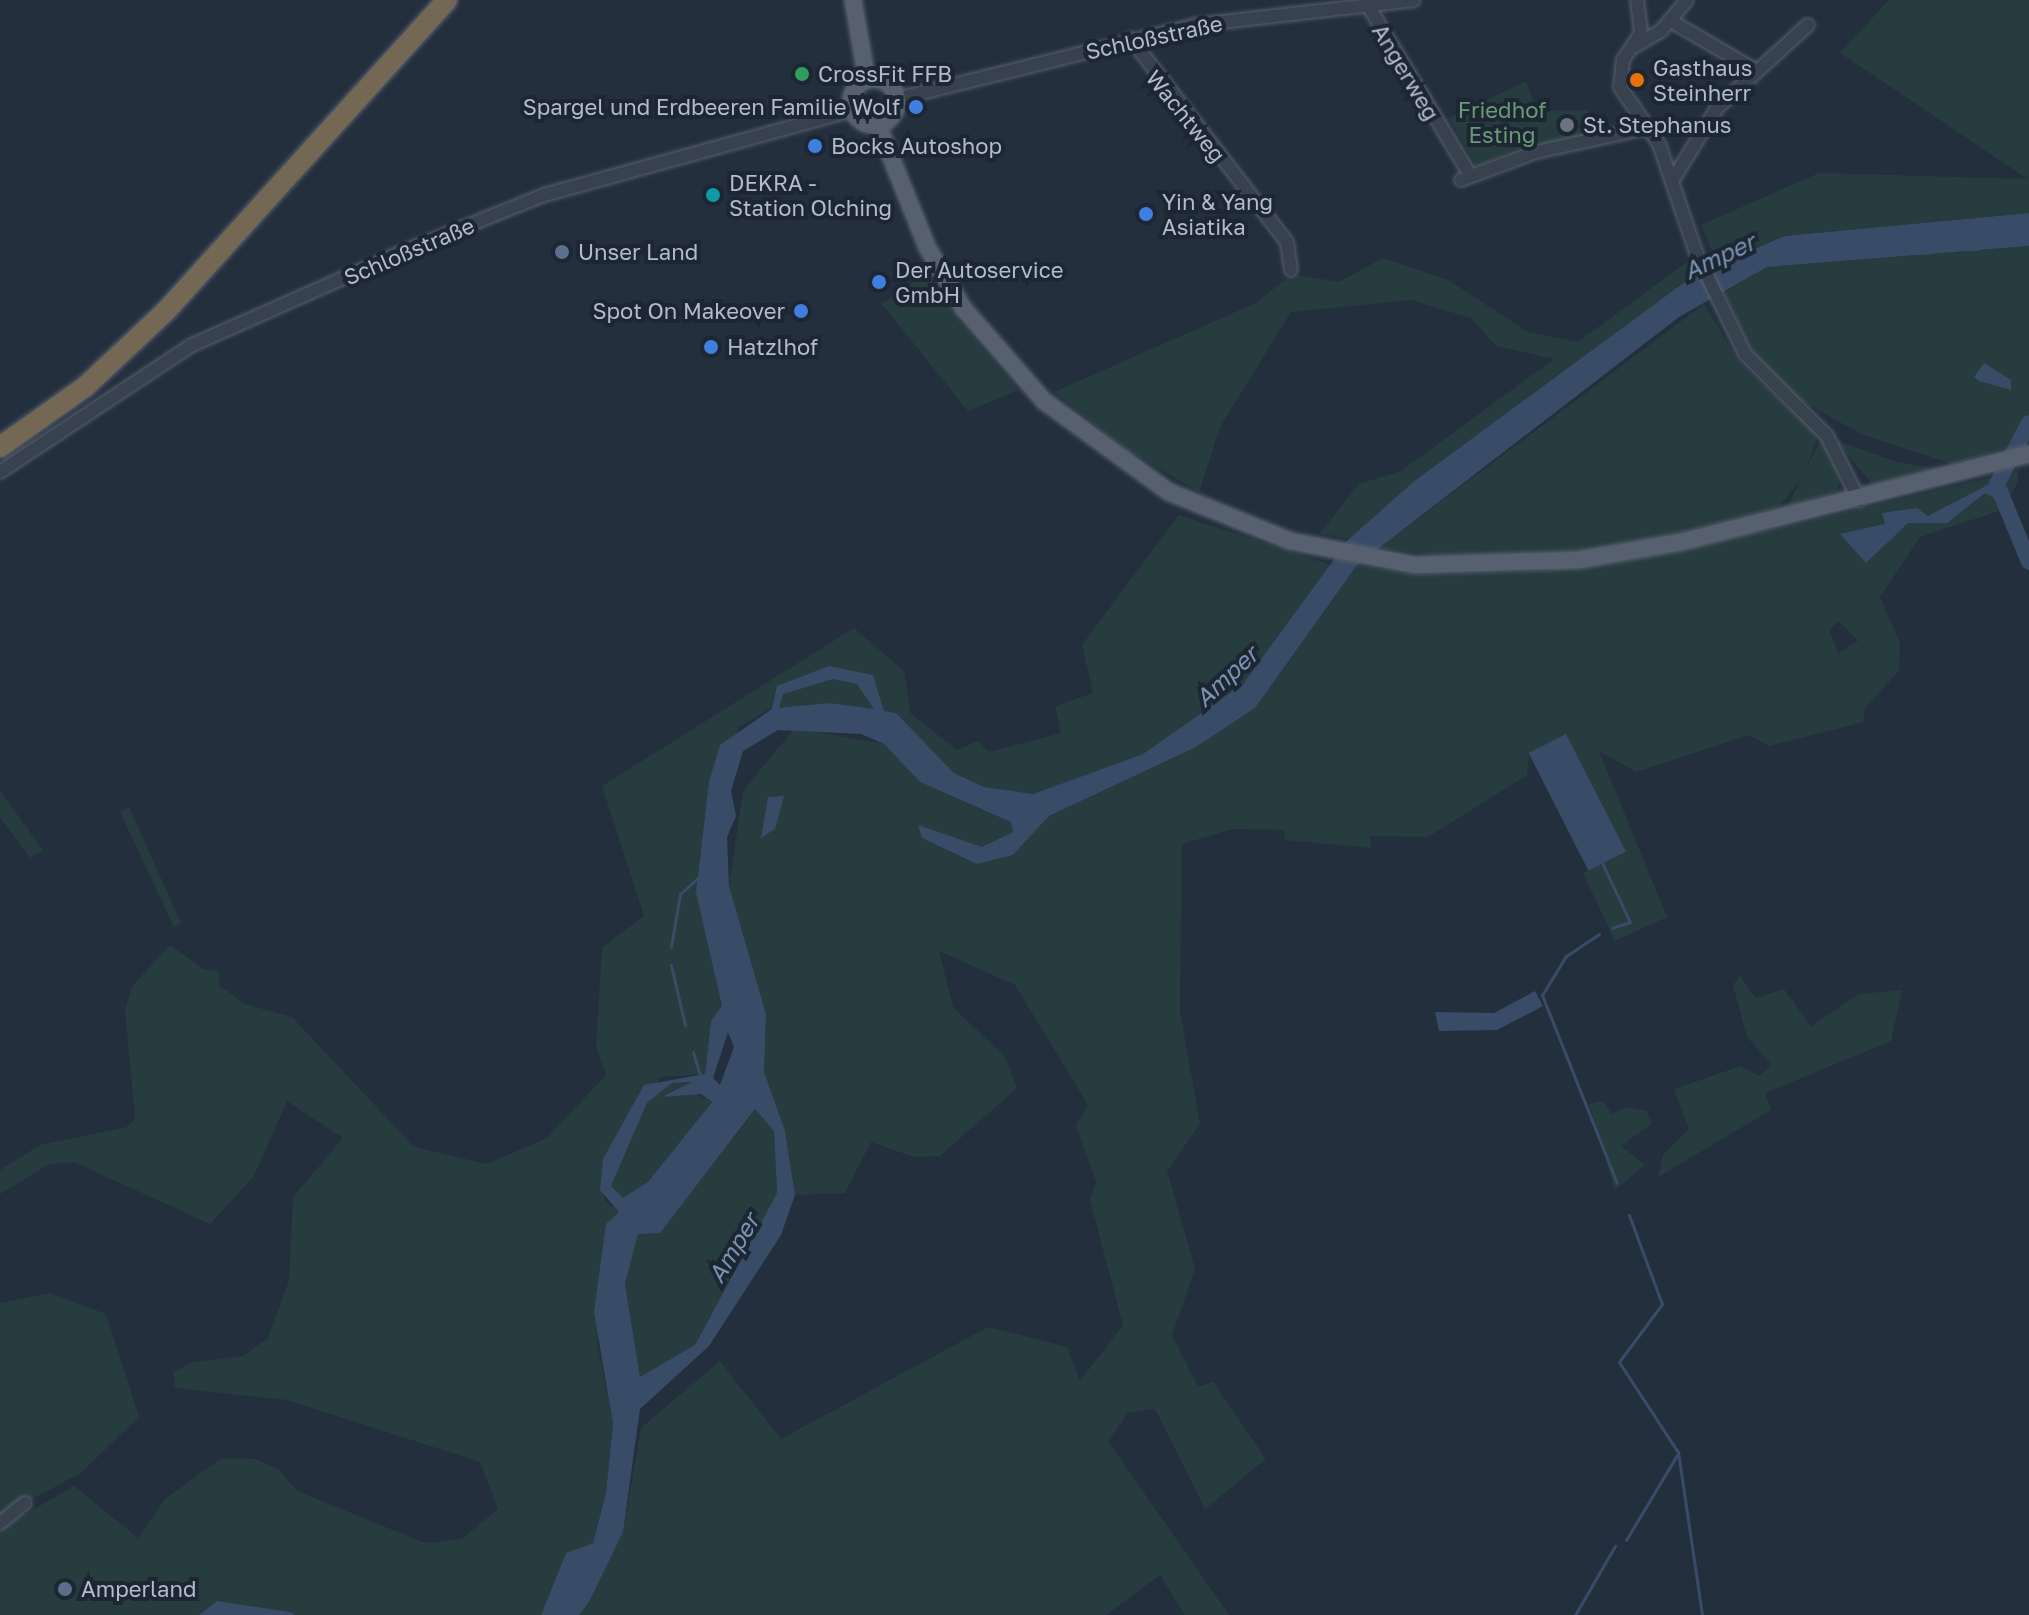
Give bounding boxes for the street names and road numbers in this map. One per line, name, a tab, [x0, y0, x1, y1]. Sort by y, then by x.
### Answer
street label: Schloßstraße	[1083, 10, 1225, 64]
street label: Angerweg	[1367, 19, 1445, 125]
street label: Wachtweg	[1141, 65, 1231, 167]
street label: Schloßstraße	[340, 212, 478, 290]

